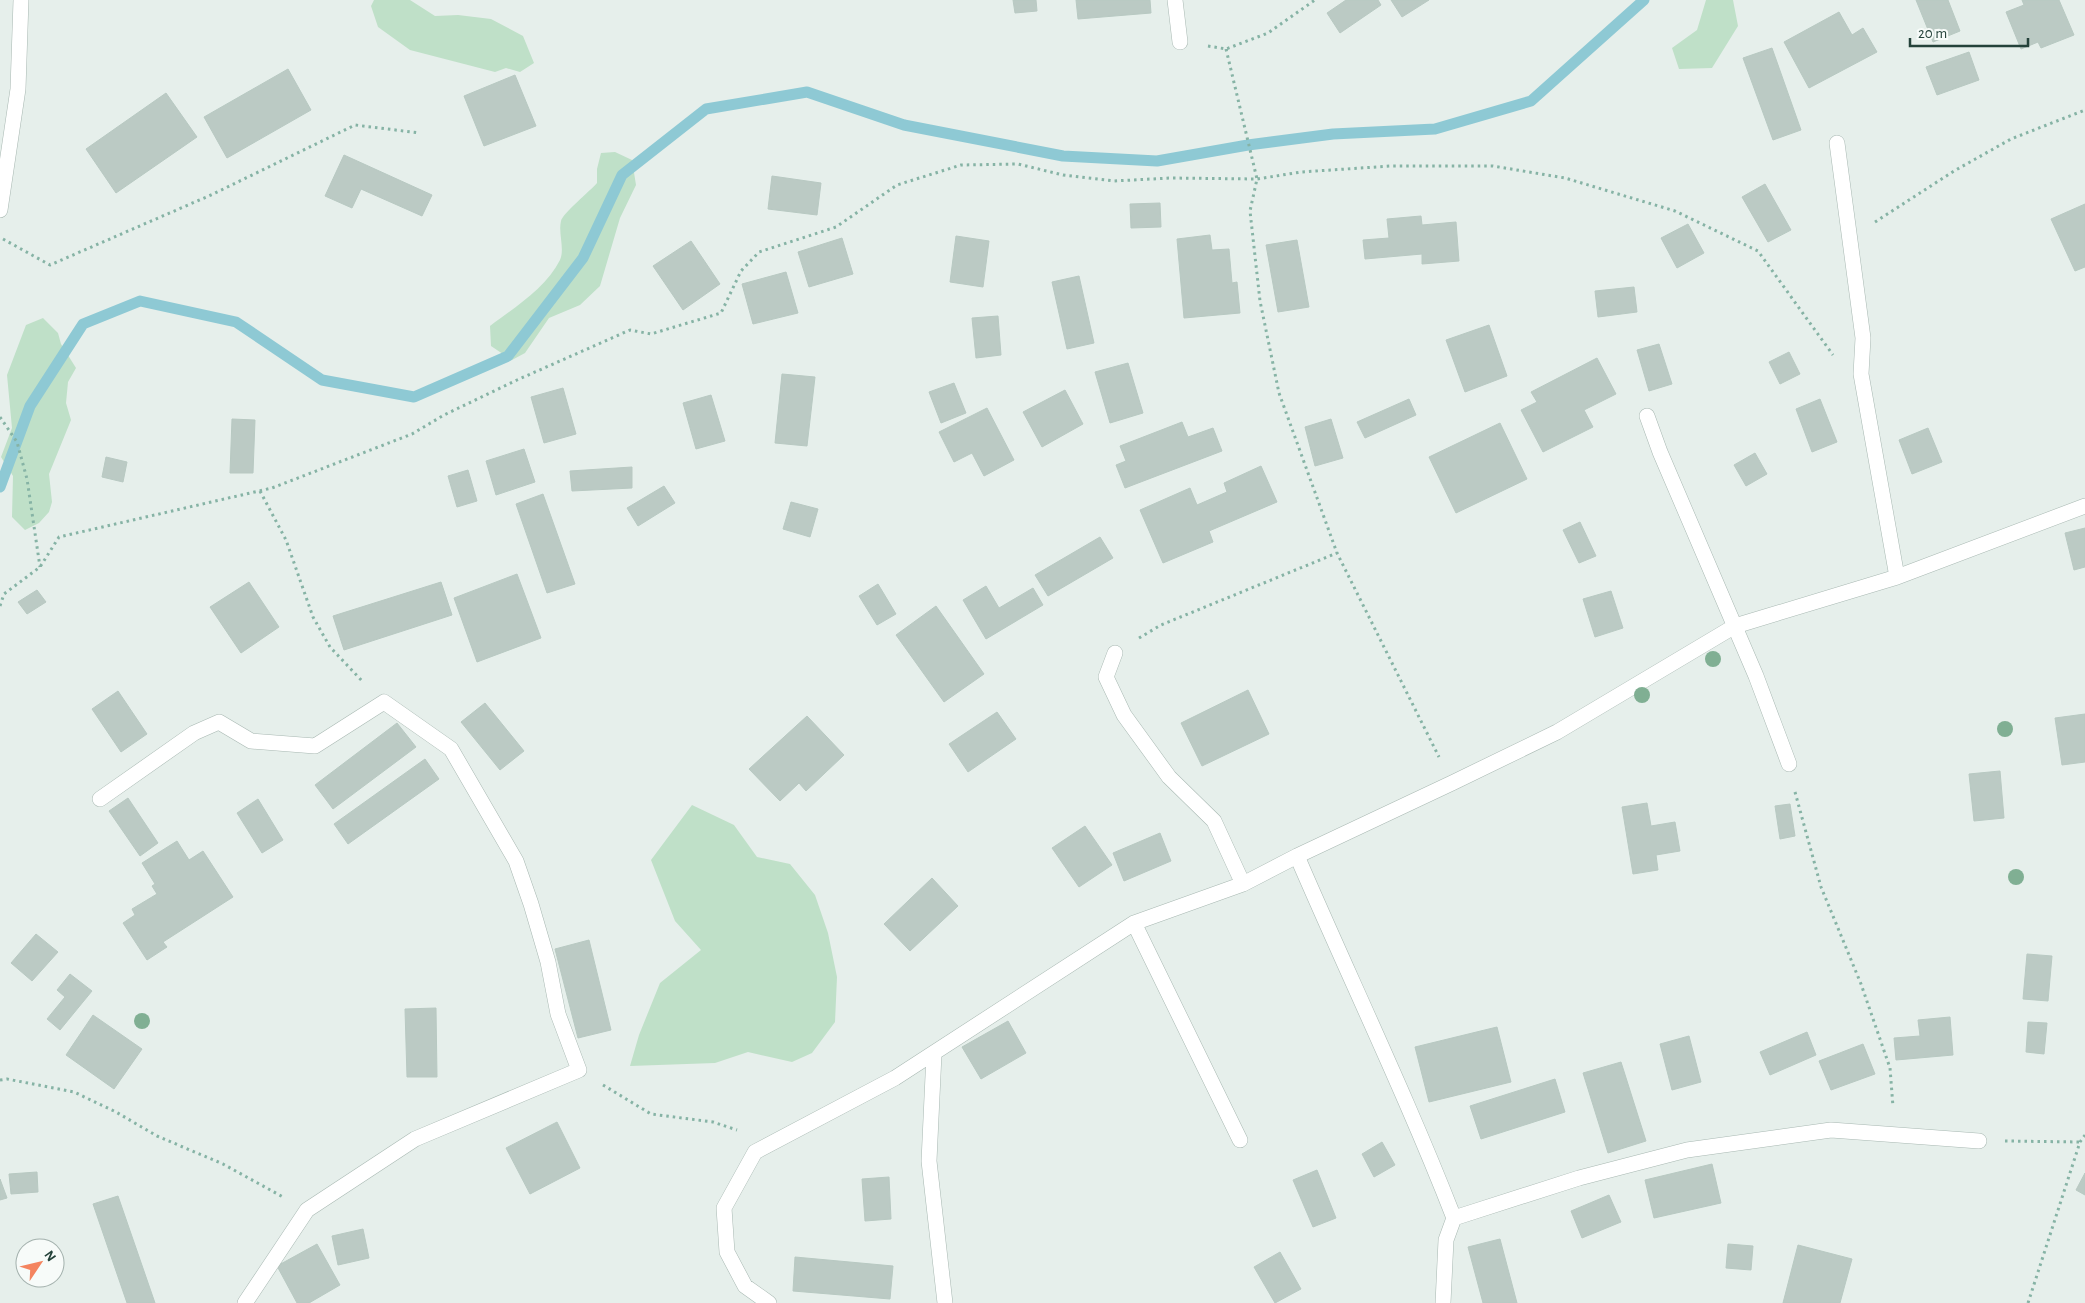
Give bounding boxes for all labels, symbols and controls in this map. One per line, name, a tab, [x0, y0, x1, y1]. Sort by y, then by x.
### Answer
scale bar	[1910, 15, 2028, 47]
text: 20 m	[1918, 26, 1947, 41]
north arrow	[15, 1238, 65, 1288]
text: N	[41, 1248, 58, 1264]

